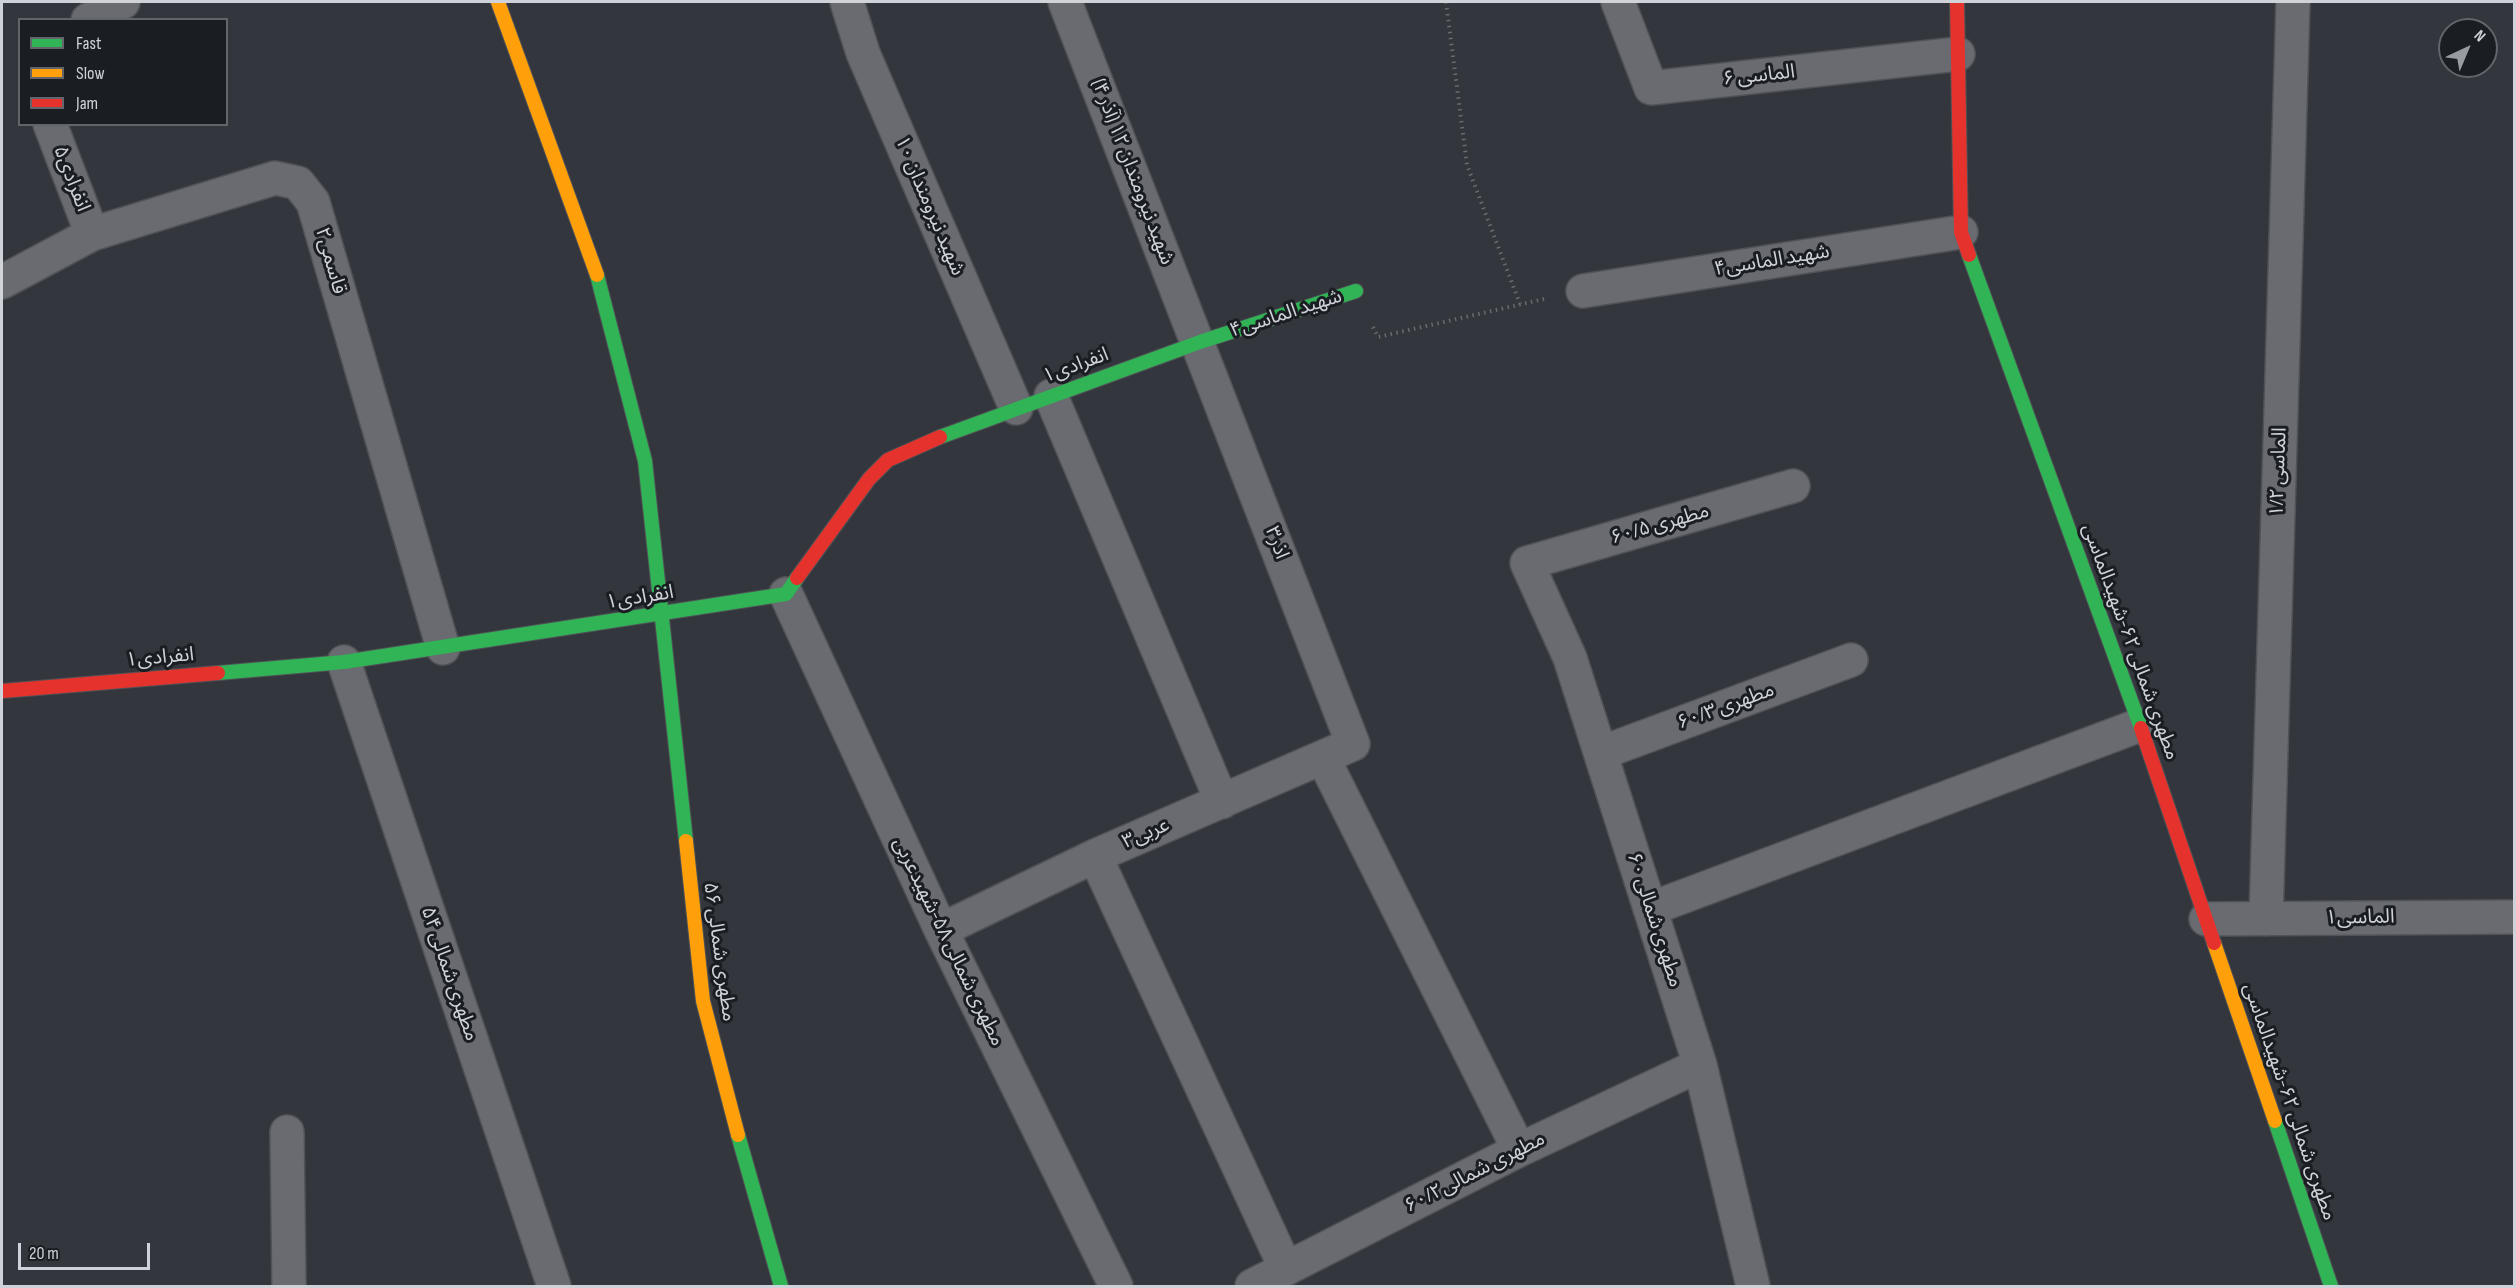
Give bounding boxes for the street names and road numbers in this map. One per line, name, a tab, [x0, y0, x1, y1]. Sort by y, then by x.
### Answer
street label: الماسی ۶	[1722, 60, 1796, 92]
street label: شهید نیرومندان ۱۲ (آذر ۴)	[1085, 76, 1179, 268]
street label: شهید نیرومندان ۱۰	[889, 133, 969, 279]
street label: انفرادی۵	[48, 143, 94, 215]
street label: قاسمی۲	[309, 225, 351, 297]
street label: شهید الماسی۴	[1713, 240, 1831, 282]
street label: شهید الماسی۴	[1227, 285, 1345, 343]
street label: انفرادی۱	[1040, 343, 1112, 389]
street label: الماسی ۱/۲	[2265, 427, 2293, 517]
street label: مطهری ۶۰/۵	[1608, 500, 1712, 550]
street label: مطهری شمالی ۶۲-شهیدالماسی	[2076, 521, 2184, 763]
street label: اذر۳	[1259, 523, 1293, 563]
street label: انفرادی۱	[604, 581, 676, 615]
street label: انفرادی۱	[125, 643, 195, 673]
street label: مطهری ۶۰/۳	[1674, 678, 1778, 736]
street label: عربی۳	[1119, 813, 1173, 855]
street label: مطهری شمالی ۵۸-شهیدعربی	[887, 834, 1009, 1050]
street label: مطهری شمالی ۶۰	[1621, 850, 1687, 990]
street label: مطهری شمالی ۵۶	[697, 881, 741, 1023]
street label: مطهری شمالی ۵۴	[415, 904, 483, 1044]
street label: الماسی۱	[2325, 905, 2395, 931]
street label: مطهری شمالی ۶۲-شهیدالماسی	[2237, 980, 2341, 1224]
street label: مطهری شمالی۶۰/۲	[1401, 1127, 1549, 1219]

